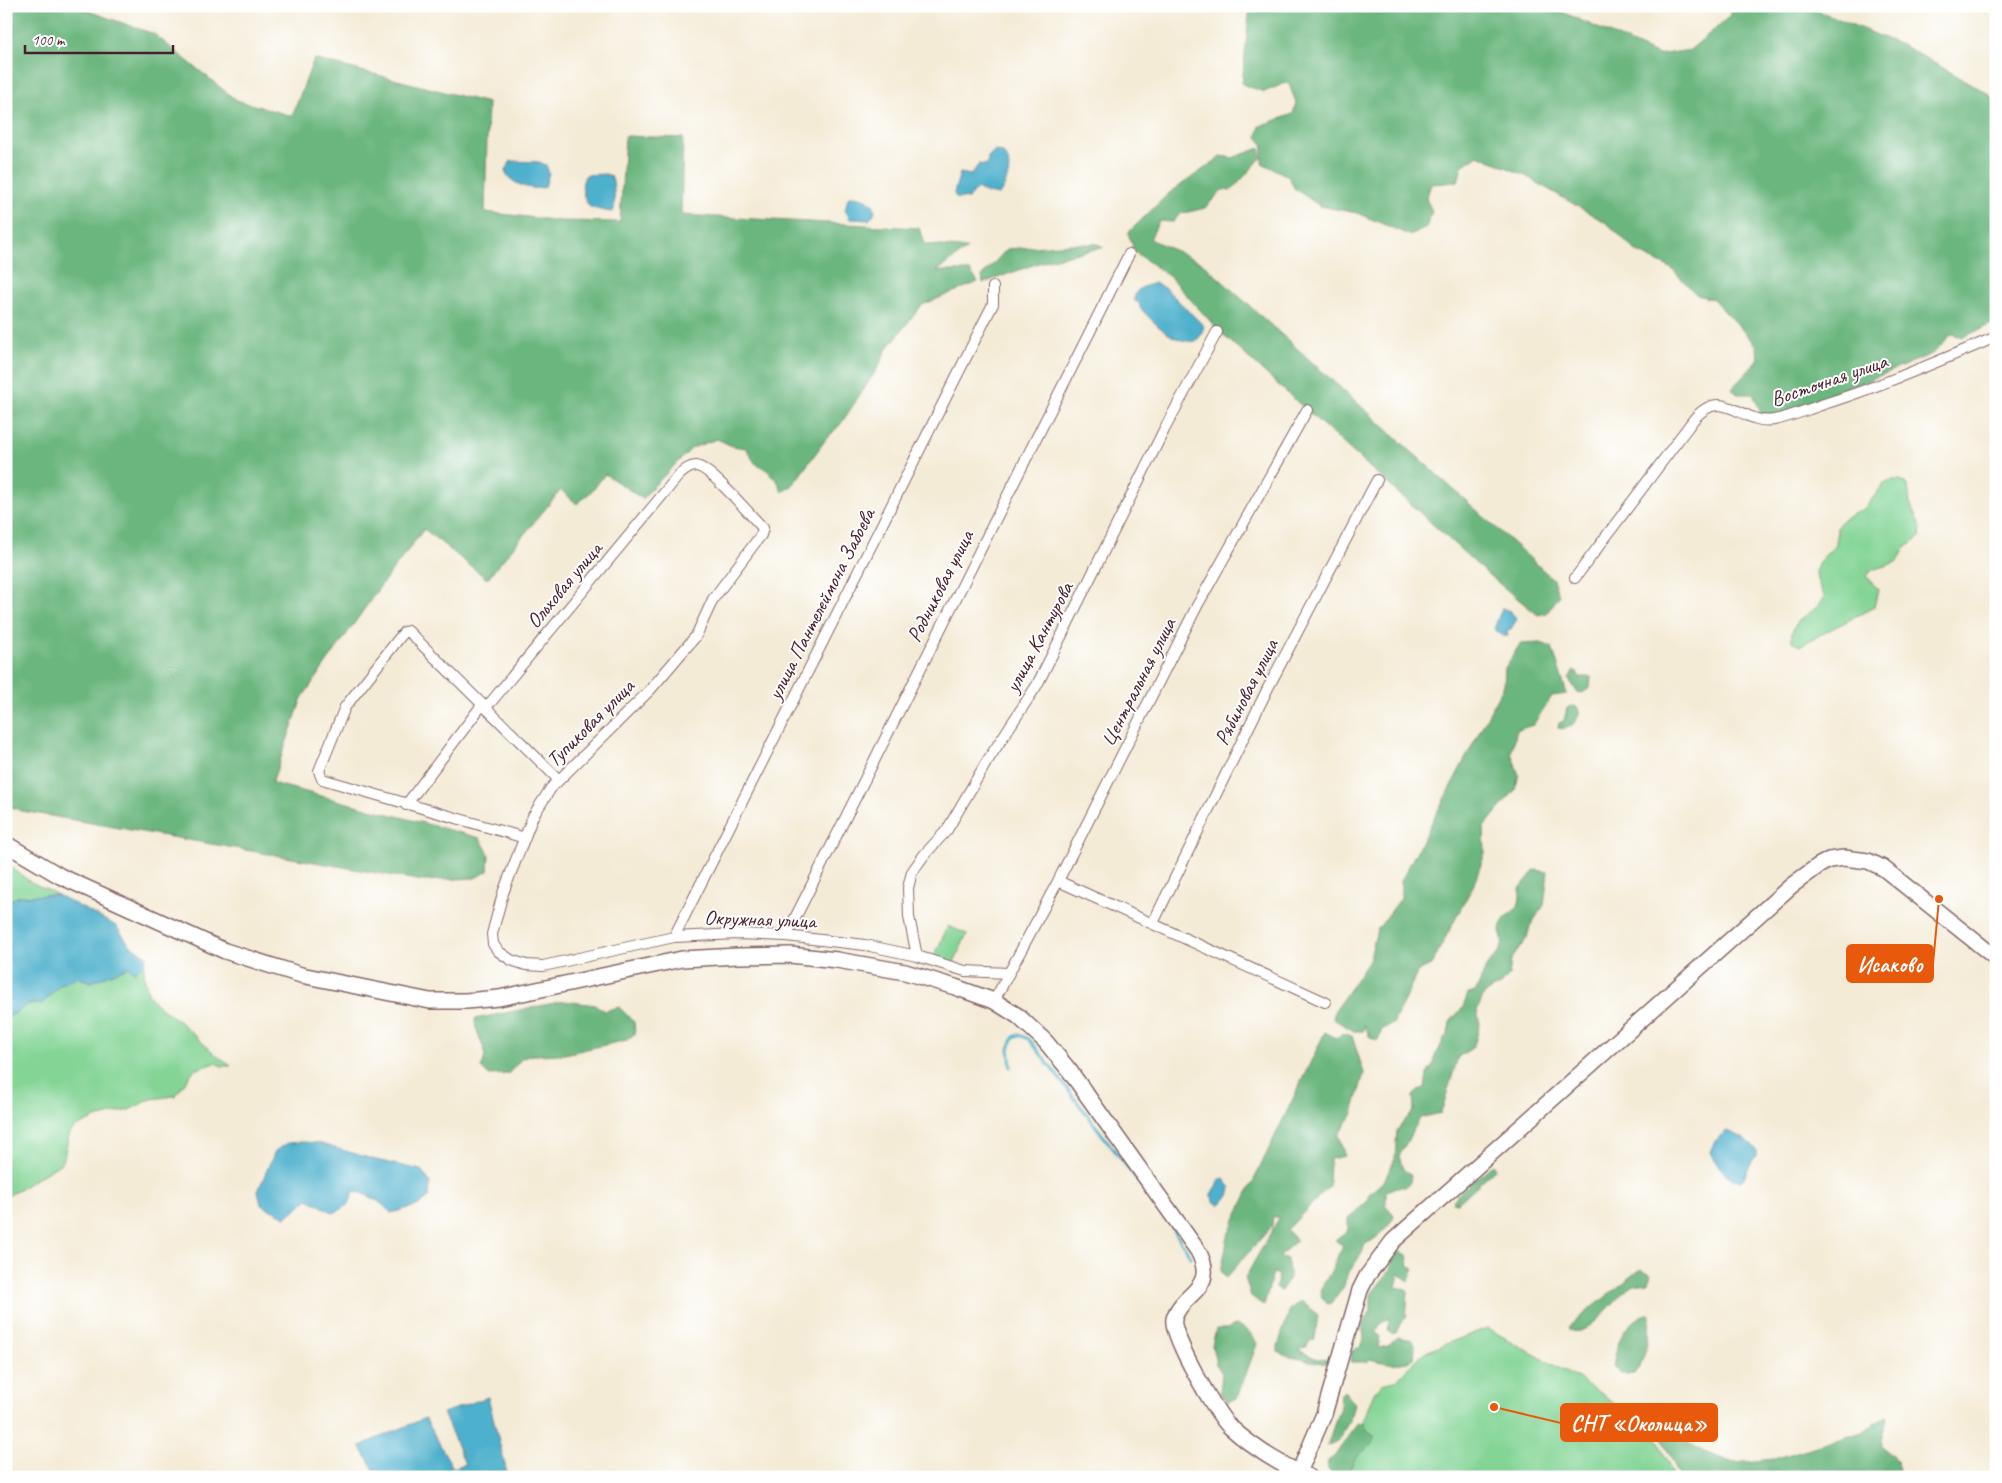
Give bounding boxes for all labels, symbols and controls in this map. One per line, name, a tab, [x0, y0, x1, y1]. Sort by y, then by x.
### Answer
scale bar	[25, 22, 172, 54]
text: 100 m	[32, 31, 66, 50]
street label: Восточная улица	[1767, 347, 1892, 412]
street label: улица Пантелеймона Забоева	[761, 502, 882, 706]
street label: Родниковая улица	[901, 524, 980, 646]
street label: Ольховая улица	[520, 535, 609, 633]
street label: улица Кантурова	[998, 576, 1080, 698]
street label: Центральная улица	[1094, 612, 1182, 751]
street label: Рябиновая улица	[1208, 633, 1284, 749]
street label: Тупиковая улица	[541, 672, 641, 772]
street label: Окружная улица	[704, 904, 819, 934]
callout: Исаково	[1847, 945, 1933, 982]
text: Исаково	[1857, 951, 1924, 979]
callout: СНТ «Околица»	[1561, 1404, 1717, 1441]
text: СНТ «Околица»	[1571, 1410, 1708, 1438]

